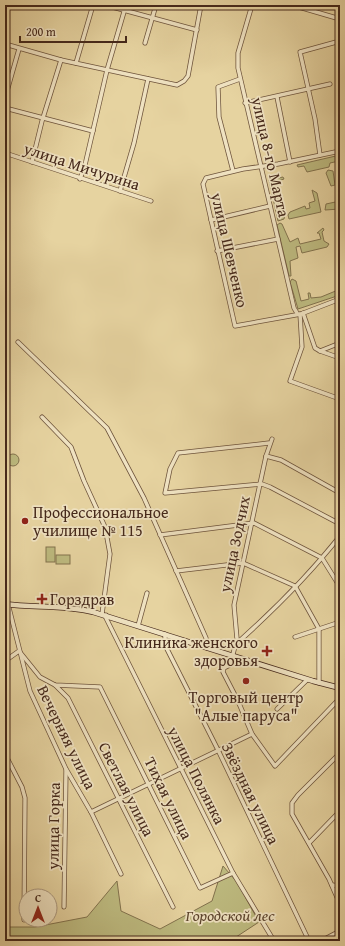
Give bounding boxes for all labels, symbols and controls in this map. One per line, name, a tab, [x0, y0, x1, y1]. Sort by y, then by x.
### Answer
scale bar	[20, 18, 126, 44]
text: 200 m	[26, 23, 56, 40]
street label: улица 8-го Марта	[245, 94, 297, 220]
street label: улица Мичурина	[20, 136, 143, 196]
street label: улица Шевченко	[205, 189, 255, 310]
street label: улица Зодчих	[212, 493, 256, 595]
place label: Профессиональное училище № 115	[32, 500, 168, 542]
marker: Профессиональное училище № 115	[20, 516, 30, 526]
place label: Горздрав	[50, 587, 114, 611]
marker: Горздрав	[37, 594, 47, 604]
place label: Клиника женского здоровья	[124, 630, 258, 672]
marker: Клиника женского здоровья	[261, 645, 273, 657]
marker: Торговый центр "Алые паруса"	[241, 676, 251, 686]
street label: Вечерняя улица	[31, 681, 103, 794]
place label: Торговый центр "Алые паруса"	[189, 685, 304, 727]
street label: улица Полянка	[161, 721, 232, 829]
street label: Светлая улица	[93, 738, 161, 841]
street label: Звёздная улица	[216, 738, 286, 848]
street label: Тихая улица	[139, 753, 199, 844]
street label: улица Горка	[40, 782, 66, 871]
north arrow	[18, 888, 58, 928]
text: С	[35, 890, 41, 906]
park label: Городской лес	[184, 903, 275, 927]

